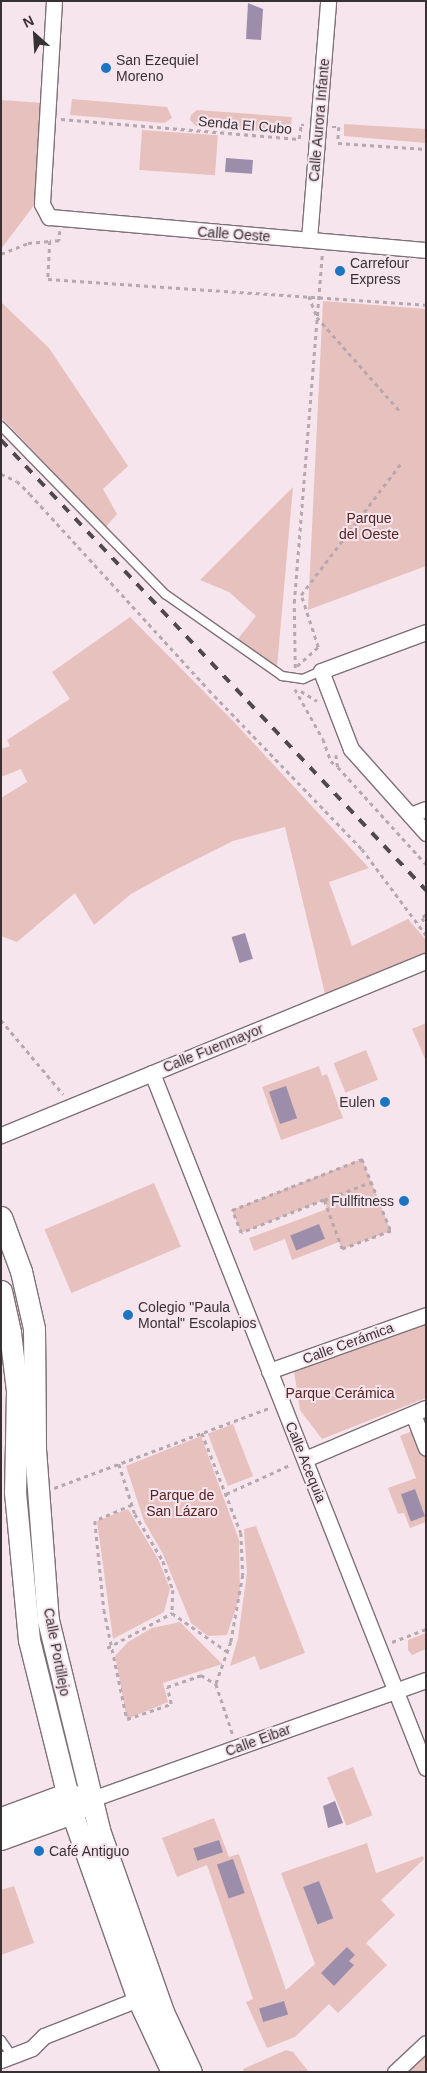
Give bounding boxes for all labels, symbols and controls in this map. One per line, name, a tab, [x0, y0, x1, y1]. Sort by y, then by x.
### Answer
north arrow	[10, 10, 60, 60]
text: N	[20, 12, 36, 31]
place label: San Ezequiel Moreno	[116, 52, 199, 84]
street label: Calle Aurora Infante	[305, 57, 333, 183]
marker: San Ezequiel Moreno	[100, 62, 112, 74]
street label: Senda El Cubo	[197, 113, 293, 137]
street label: Calle Oeste	[197, 223, 271, 245]
place label: Carrefour Express	[350, 255, 409, 288]
marker: Carrefour Express	[334, 265, 346, 277]
park label: Parque del Oeste	[339, 510, 399, 542]
street label: Calle Fuenmayor	[160, 1020, 266, 1076]
place label: Eulen	[339, 1094, 375, 1110]
marker: Eulen	[379, 1096, 391, 1108]
place label: Fullfitness	[331, 1193, 394, 1209]
marker: Fullfitness	[398, 1195, 410, 1207]
place label: Colegio "Paula Montal" Escolapios	[138, 1299, 257, 1331]
marker: Colegio "Paula Montal" Escolapios	[122, 1309, 134, 1321]
street label: Calle Cerámica	[300, 1319, 396, 1367]
park label: Parque Cerámica	[286, 1385, 394, 1401]
street label: Calle Acequia	[282, 1419, 330, 1505]
park label: Parque de San Lázaro	[146, 1487, 218, 1520]
street label: Calle Portillejo	[40, 1606, 74, 1698]
street label: Calle Eibar	[223, 1720, 293, 1760]
place label: Café Antiguo	[49, 1843, 130, 1859]
marker: Café Antiguo	[33, 1845, 45, 1857]

